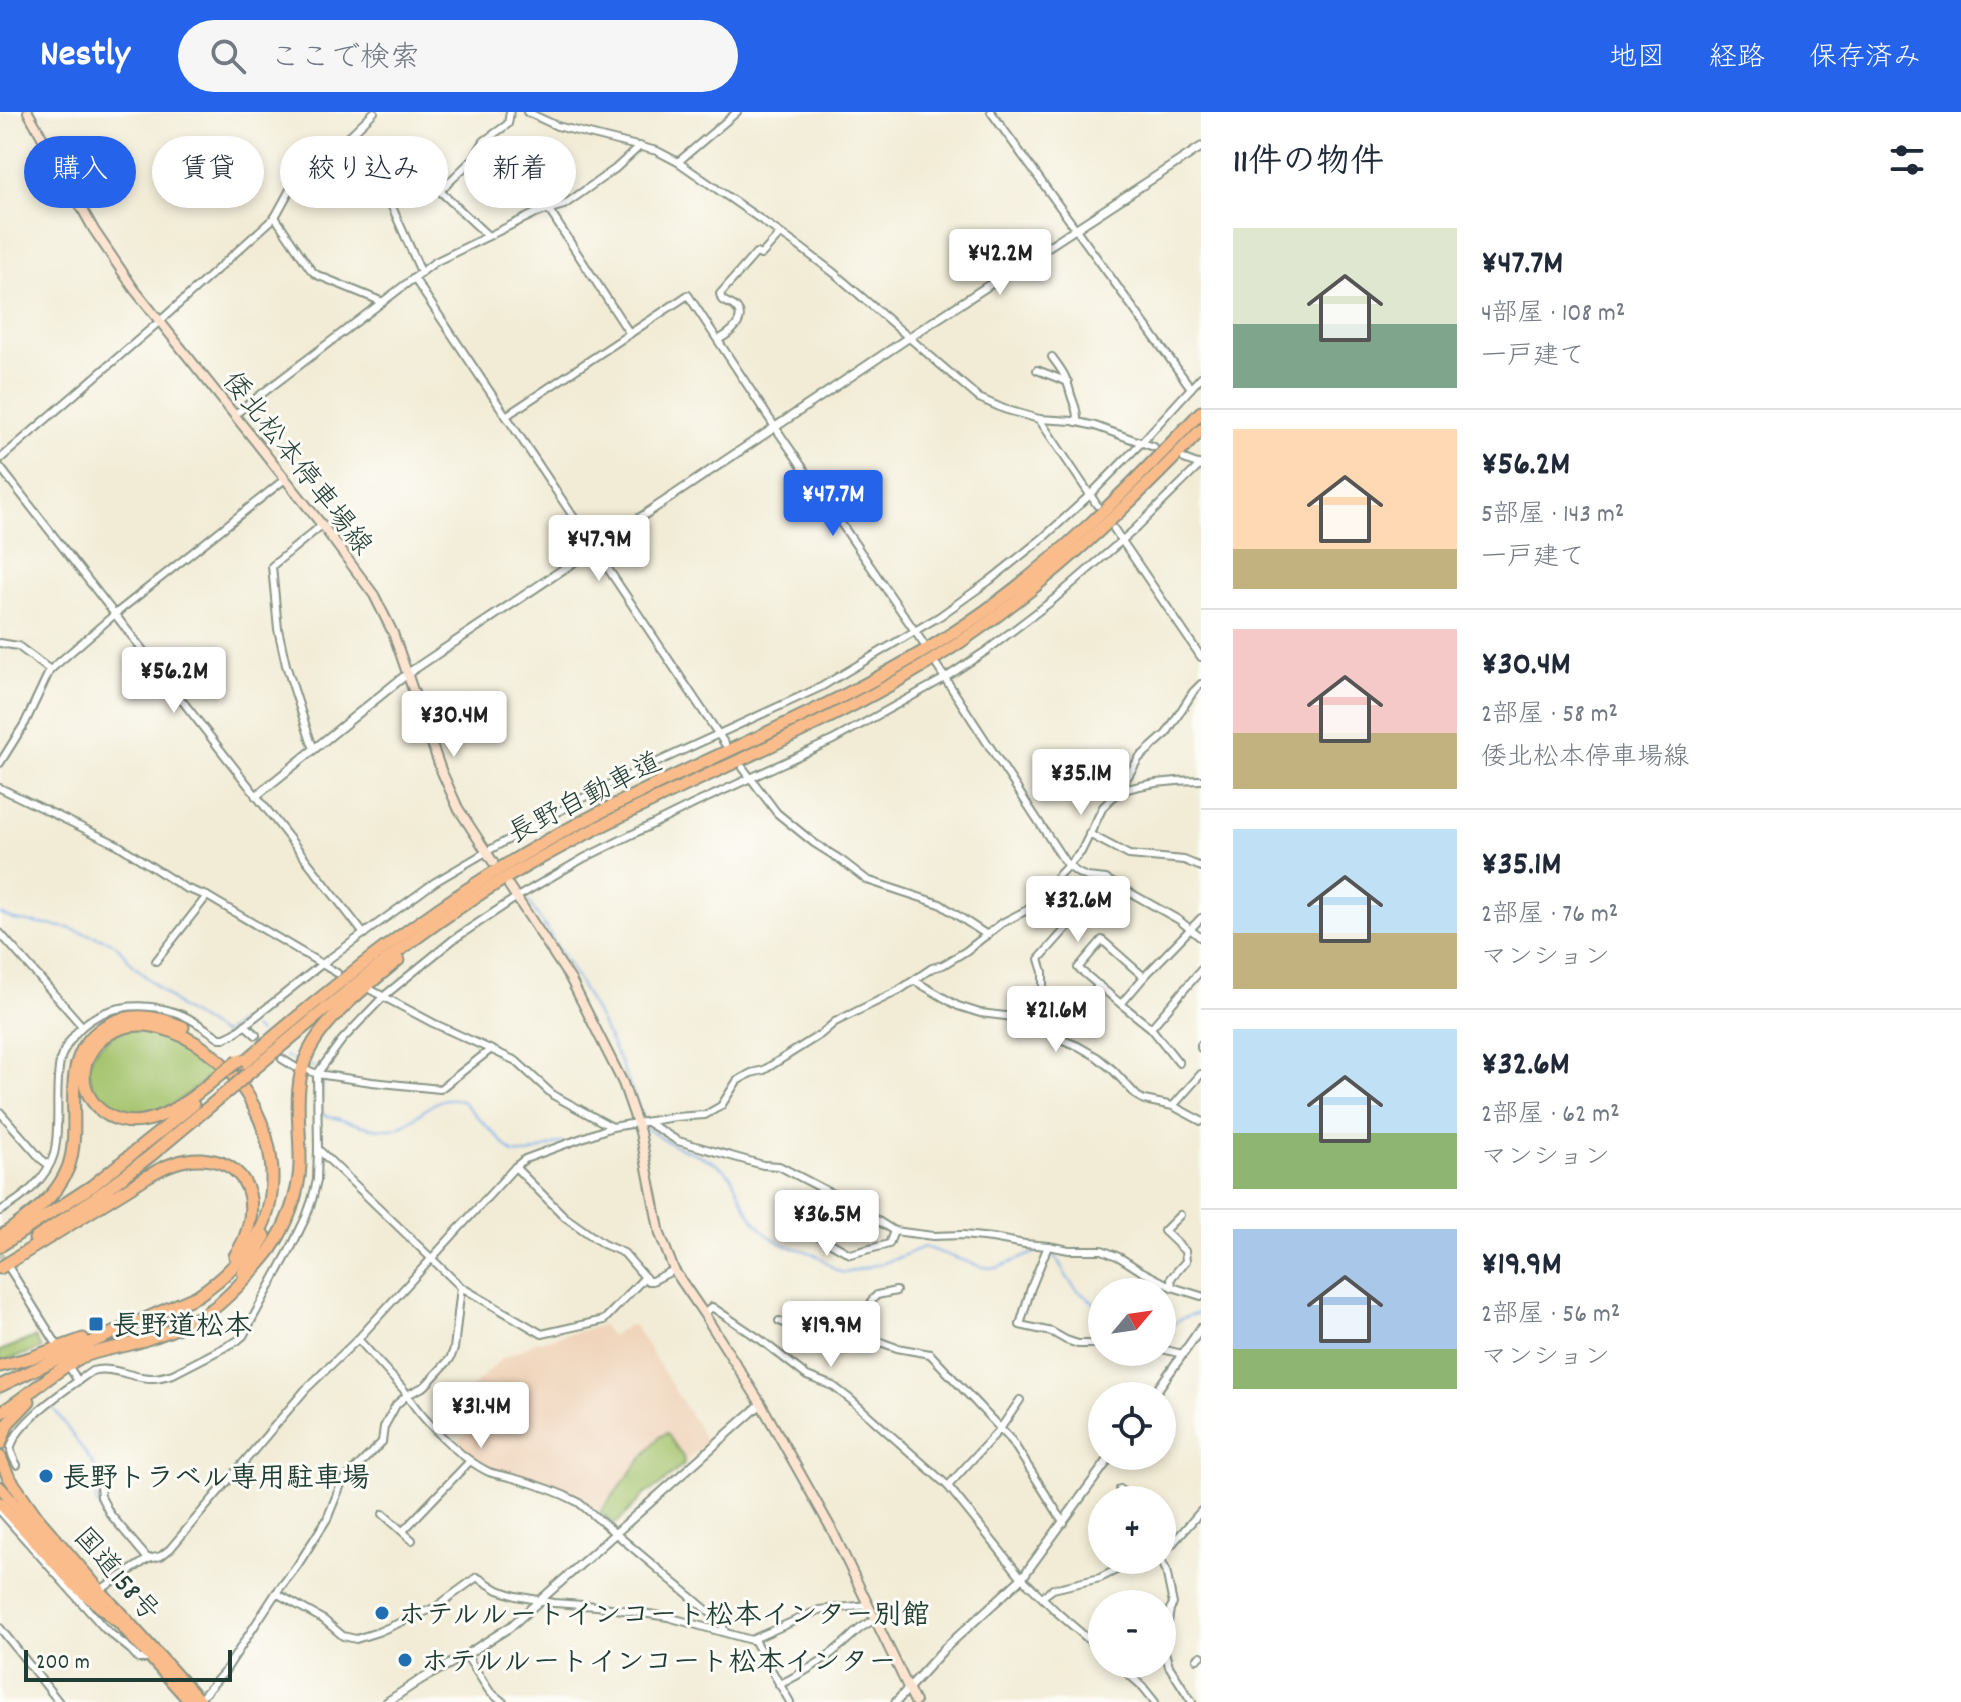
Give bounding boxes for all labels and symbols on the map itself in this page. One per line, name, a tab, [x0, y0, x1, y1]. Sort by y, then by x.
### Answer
pin: ¥42.2M	[935, 229, 1065, 297]
street label: 倭北松本停車場線	[210, 365, 380, 566]
pin: ¥47.7M	[768, 470, 898, 538]
pin: ¥47.9M	[534, 515, 664, 583]
pin: ¥56.2M	[109, 647, 239, 715]
pin: ¥30.4M	[389, 691, 519, 759]
street label: 長野自動車道	[502, 744, 670, 856]
pin: ¥35.1M	[1016, 749, 1146, 817]
pin: ¥32.6M	[1013, 876, 1143, 944]
pin: ¥21.6M	[991, 986, 1121, 1054]
pin: ¥36.5M	[762, 1190, 892, 1258]
north arrow	[1088, 1278, 1176, 1366]
pin: ¥19.9M	[766, 1301, 896, 1369]
place label: 長野道松本	[112, 1309, 252, 1349]
marker: 長野道松本	[87, 1315, 105, 1333]
pin: ¥31.4M	[416, 1382, 546, 1450]
place label: 長野トラベル専用駐車場	[62, 1461, 370, 1501]
marker: 長野トラベル専用駐車場	[37, 1467, 55, 1485]
street label: 国道158号	[62, 1520, 167, 1633]
place label: ホテルルートインコート松本インター別館	[398, 1598, 929, 1638]
marker: ホテルルートインコート松本インター別館	[373, 1604, 391, 1622]
place label: ホテルルートインコート松本インター	[421, 1645, 896, 1685]
scale bar	[24, 1646, 232, 1682]
marker: ホテルルートインコート松本インター	[396, 1651, 414, 1669]

